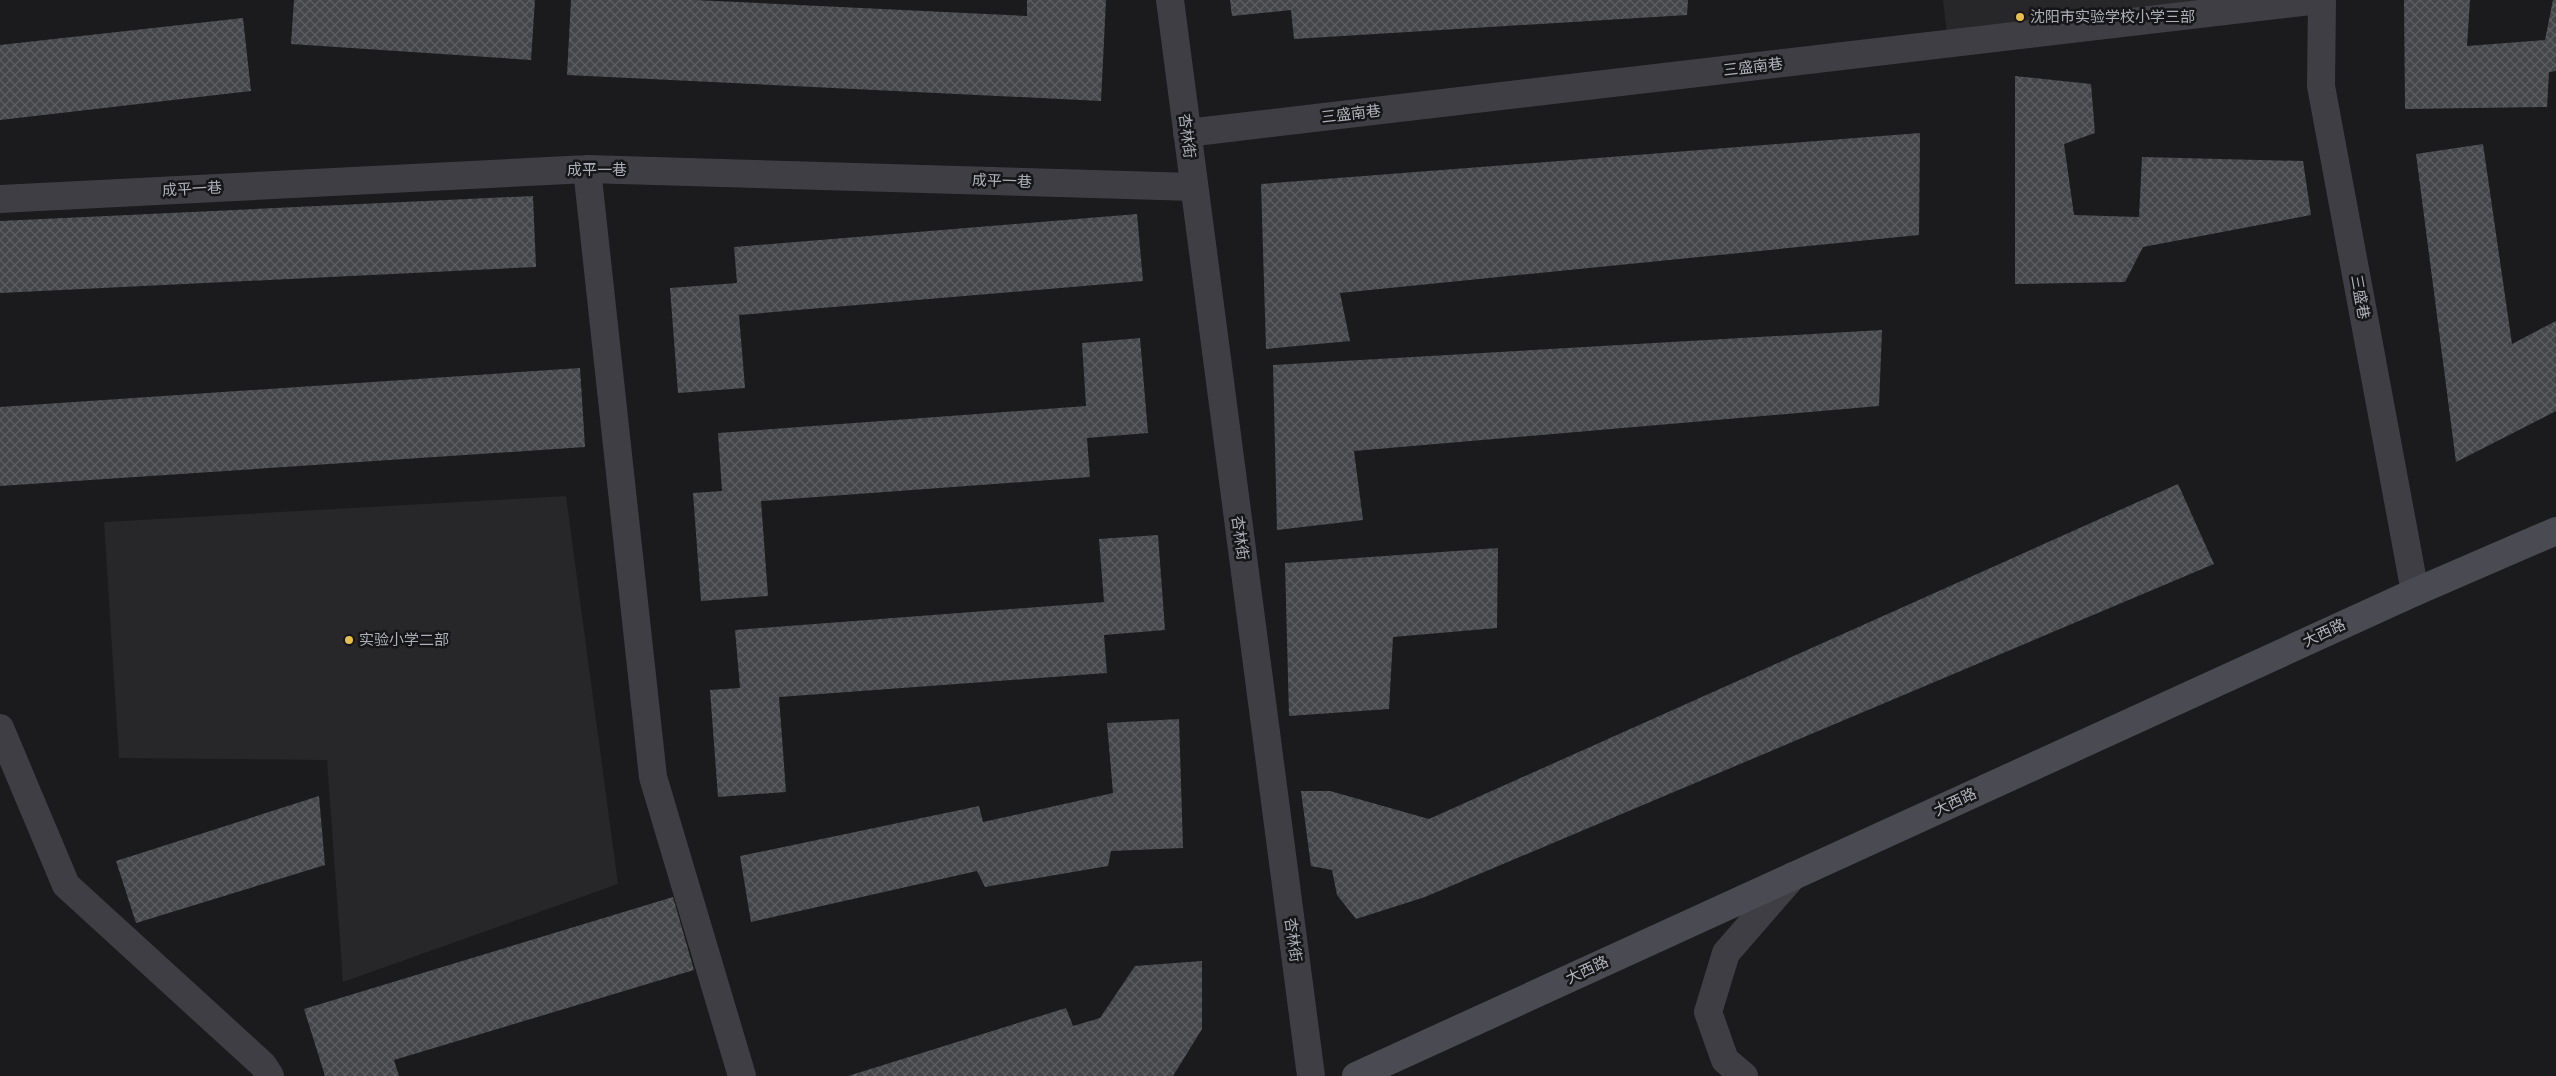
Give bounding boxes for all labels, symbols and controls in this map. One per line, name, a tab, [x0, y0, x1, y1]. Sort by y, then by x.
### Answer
place label: 沈阳市实验学校小学三部	[2030, 8, 2195, 26]
marker: 沈阳市实验学校小学三部	[2014, 11, 2026, 23]
street label: 三盛南巷	[1722, 54, 1784, 80]
street label: 三盛南巷	[1320, 101, 1382, 127]
street label: 杏林街	[1175, 113, 1199, 159]
street label: 成平一巷	[567, 161, 627, 179]
street label: 成平一巷	[972, 171, 1032, 191]
street label: 成平一巷	[162, 178, 222, 200]
street label: 三盛巷	[2347, 273, 2373, 321]
street label: 杏林街	[1228, 514, 1252, 562]
street label: 大西路	[2300, 615, 2348, 651]
place label: 实验小学二部	[359, 631, 449, 649]
marker: 实验小学二部	[343, 634, 355, 646]
street label: 大西路	[1931, 784, 1979, 820]
street label: 杏林街	[1281, 916, 1305, 964]
street label: 大西路	[1563, 952, 1611, 988]

